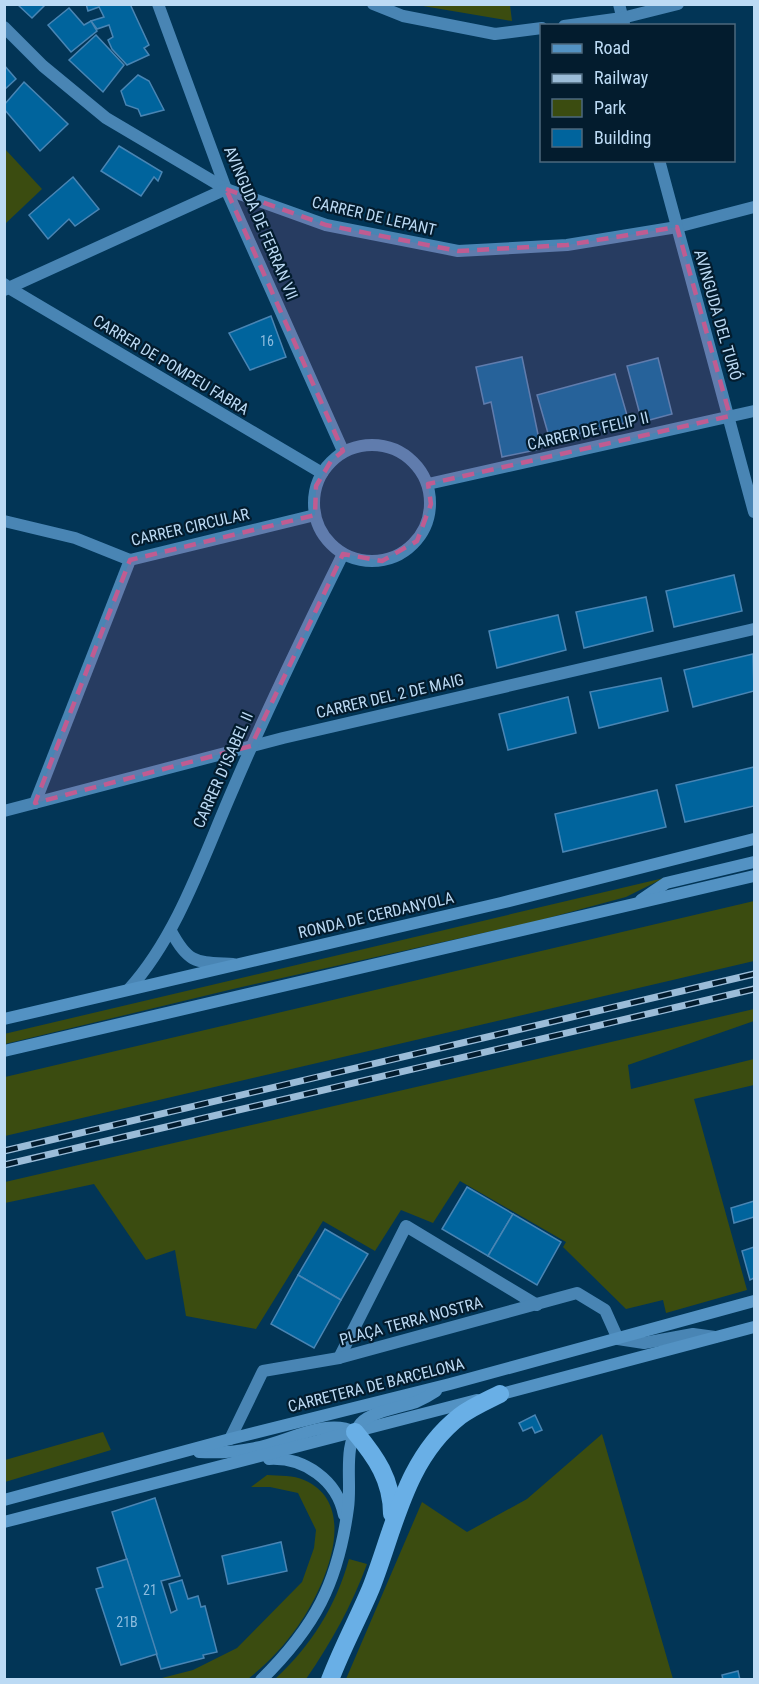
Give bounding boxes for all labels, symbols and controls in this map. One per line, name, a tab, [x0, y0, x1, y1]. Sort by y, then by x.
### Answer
legend	[540, 24, 735, 162]
text: Road	[594, 37, 630, 58]
text: Railway	[594, 67, 649, 88]
text: Park	[594, 97, 626, 118]
text: Building	[594, 127, 651, 148]
street label: AVINGUDA DE FERRAN VII	[220, 143, 302, 303]
street label: CARRER DE LEPANT	[310, 192, 438, 240]
street label: AVINGUDA DEL TURÓ	[690, 247, 747, 383]
street label: CARRER DE POMPEU FABRA	[90, 311, 252, 419]
house number: 16	[260, 333, 274, 349]
street label: CARRER DE FELIP II	[525, 408, 651, 454]
street label: CARRER CIRCULAR	[129, 504, 251, 550]
street label: CARRER DEL 2 DE MAIG	[314, 670, 466, 722]
street label: CARRER D'ISABEL II	[189, 709, 257, 831]
street label: RONDA DE CERDANYOLA	[296, 888, 456, 942]
street label: PLAÇA TERRA NOSTRA	[337, 1293, 485, 1349]
street label: CARRETERA DE BARCELONA	[286, 1354, 466, 1416]
house number: 21	[143, 1582, 157, 1598]
house number: 21B	[116, 1614, 138, 1630]

